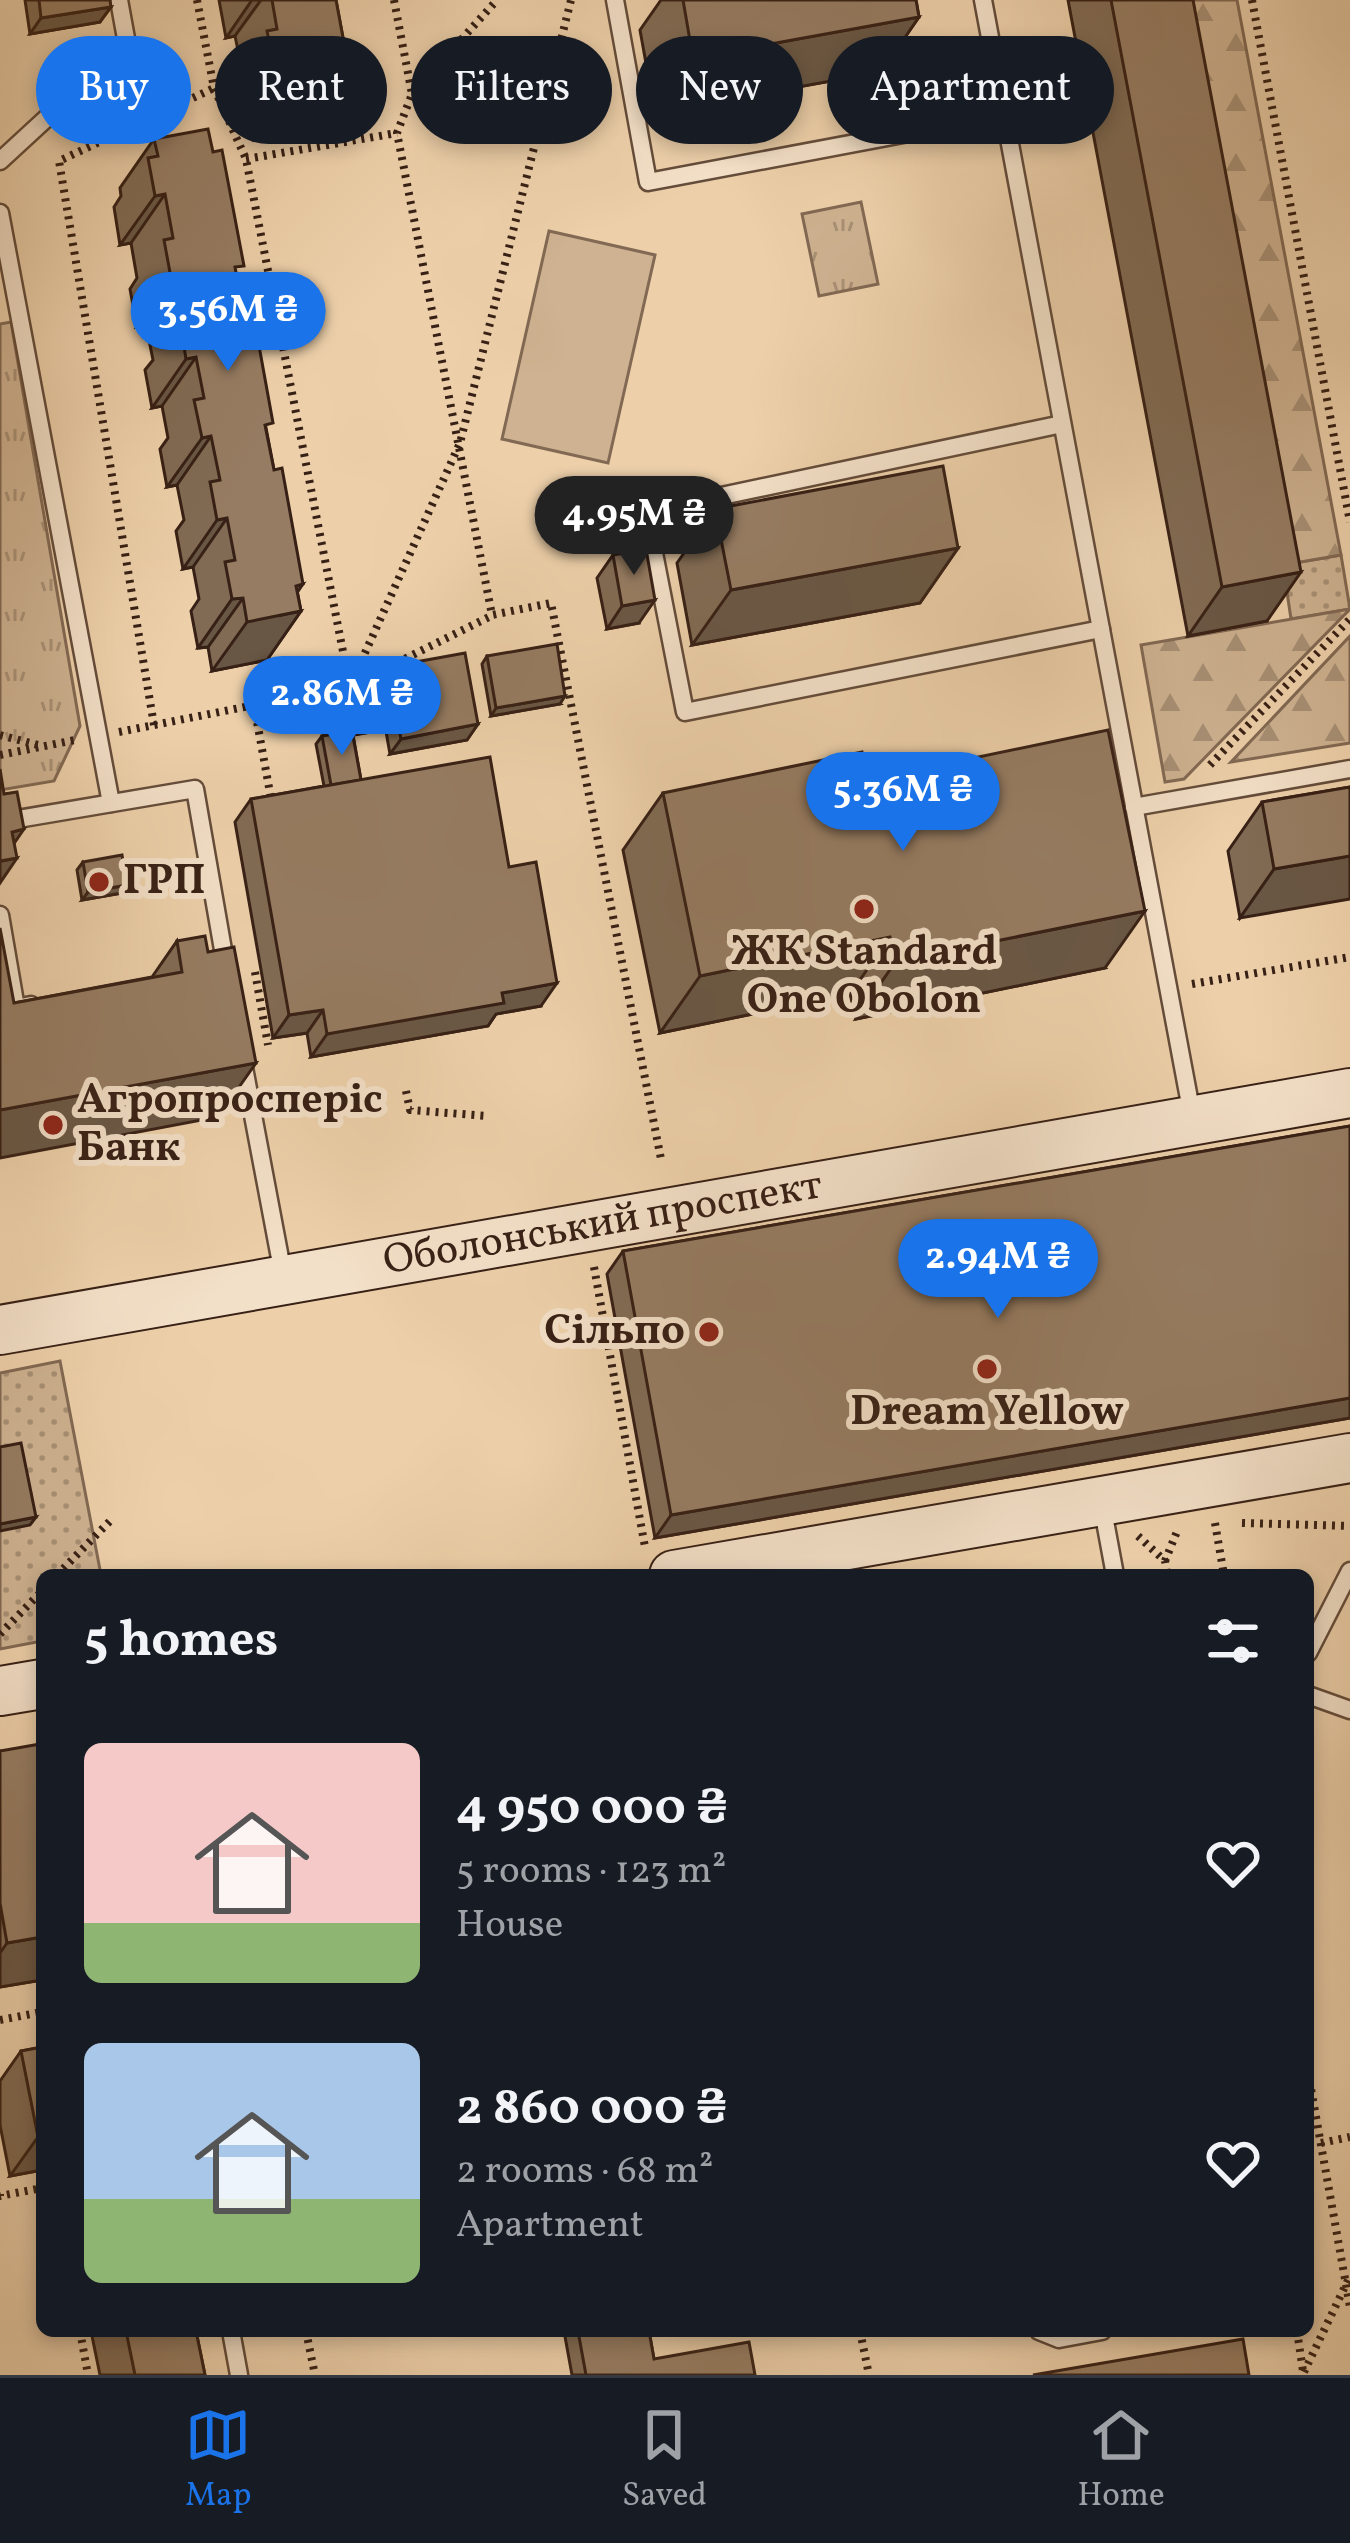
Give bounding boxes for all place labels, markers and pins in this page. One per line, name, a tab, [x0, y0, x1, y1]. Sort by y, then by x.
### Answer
pin: 3.56M ₴	[117, 272, 339, 374]
pin: 4.95M ₴	[523, 476, 745, 578]
pin: 2.86M ₴	[231, 656, 453, 758]
pin: 5.36M ₴	[792, 752, 1014, 854]
place label: ГРП	[123, 853, 206, 912]
marker: ГРП	[86, 869, 112, 895]
marker: ЖК Standard One Obolon	[851, 896, 877, 922]
place label: ЖК Standard One Obolon	[731, 924, 997, 1031]
place label: Агропросперіс Банк	[77, 1072, 383, 1179]
marker: Агропросперіс Банк	[40, 1112, 66, 1138]
pin: 2.94M ₴	[887, 1219, 1109, 1321]
place label: Сільпо	[544, 1303, 685, 1362]
marker: Сільпо	[696, 1319, 722, 1345]
marker: Dream Yellow	[974, 1356, 1000, 1382]
place label: Dream Yellow	[850, 1384, 1124, 1443]

